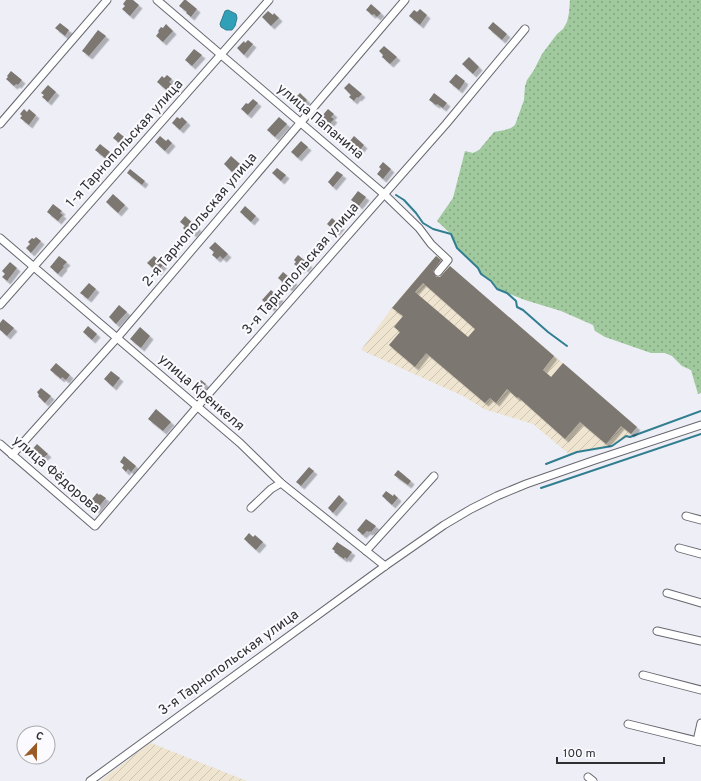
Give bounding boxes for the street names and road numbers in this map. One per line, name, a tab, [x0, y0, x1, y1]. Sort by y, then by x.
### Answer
street label: 1-я Тарнопольская улица	[63, 76, 187, 212]
street label: улица Папанина	[273, 81, 367, 163]
street label: 2-я Тарнопольская улица	[139, 150, 261, 290]
street label: 3-я Тарнопольская улица	[239, 200, 363, 338]
street label: улица Кренкеля	[154, 351, 248, 435]
street label: улица Фёдорова	[9, 432, 103, 518]
street label: 3-я Тарнопольская улица	[156, 606, 302, 720]

